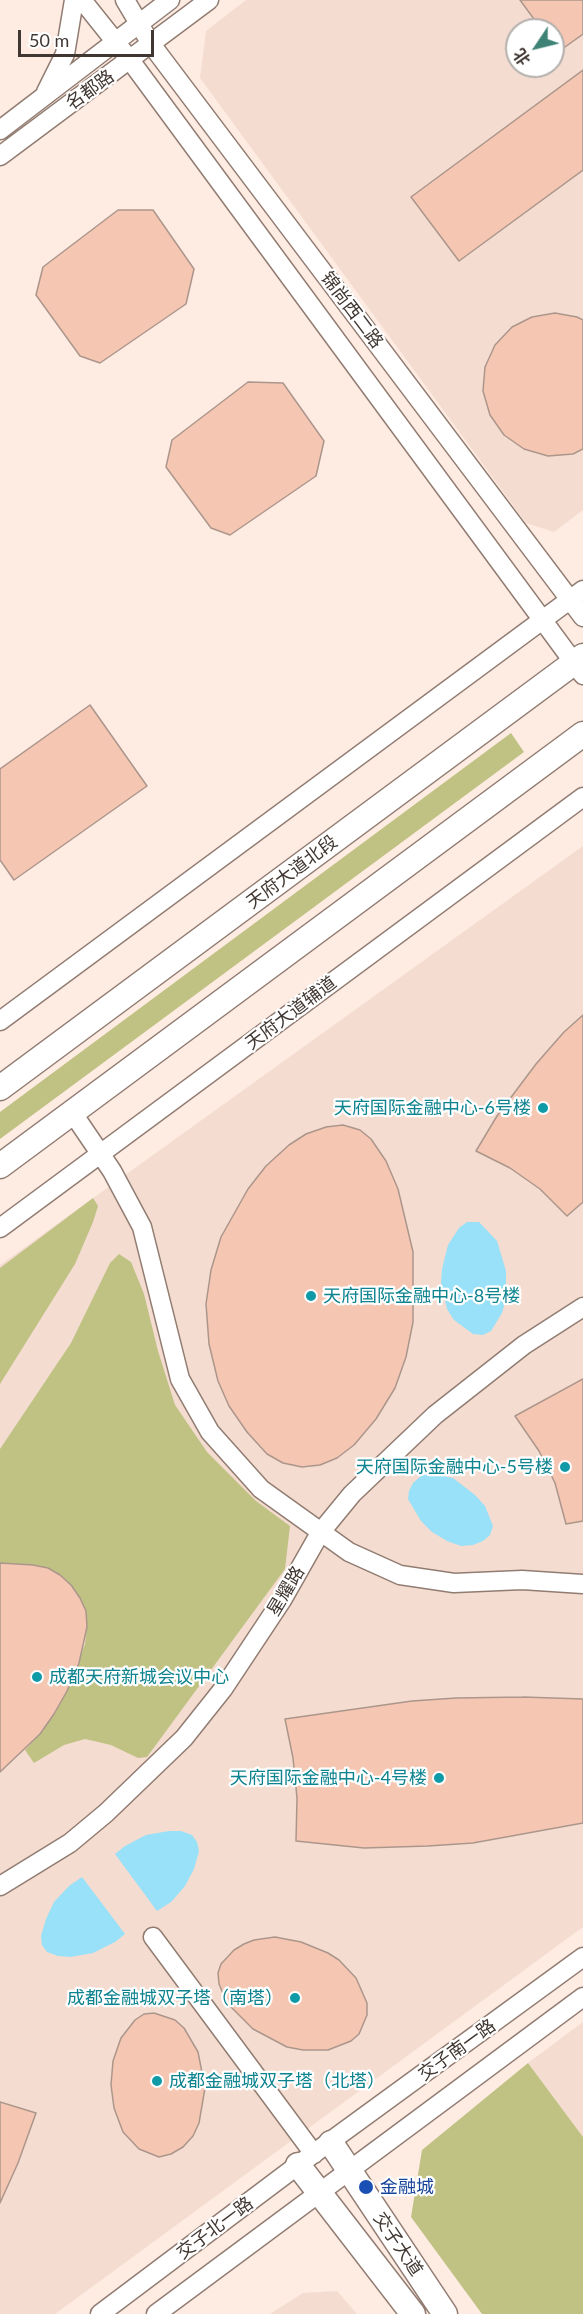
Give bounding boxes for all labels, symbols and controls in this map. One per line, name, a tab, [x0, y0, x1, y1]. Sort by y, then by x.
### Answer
scale bar	[21, 18, 158, 56]
north arrow	[505, 18, 565, 78]
text: 50 m	[29, 29, 69, 51]
text: 北	[509, 45, 534, 69]
street label: 名都路	[62, 65, 118, 115]
street label: 锦尚西二路	[316, 268, 388, 352]
street label: 天府大道北段	[242, 831, 342, 913]
street label: 天府大道辅道	[241, 972, 341, 1054]
place label: 天府国际金融中心-6号楼	[334, 1097, 531, 1119]
marker: 天府国际金融中心-6号楼	[536, 1101, 550, 1115]
place label: 天府国际金融中心-8号楼	[323, 1285, 520, 1307]
marker: 天府国际金融中心-8号楼	[304, 1289, 318, 1303]
place label: 天府国际金融中心-5号楼	[356, 1456, 553, 1478]
marker: 天府国际金融中心-5号楼	[558, 1460, 572, 1474]
street label: 星耀路	[263, 1562, 309, 1620]
place label: 成都天府新城会议中心	[49, 1666, 229, 1688]
marker: 成都天府新城会议中心	[30, 1670, 44, 1684]
place label: 天府国际金融中心-4号楼	[230, 1767, 427, 1789]
marker: 天府国际金融中心-4号楼	[432, 1771, 446, 1785]
place label: 成都金融城双子塔（南塔）	[67, 1987, 283, 2009]
marker: 成都金融城双子塔（南塔）	[288, 1991, 302, 2005]
street label: 交子南一路	[414, 2015, 500, 2085]
place label: 成都金融城双子塔（北塔）	[169, 2070, 385, 2092]
marker: 成都金融城双子塔（北塔）	[150, 2074, 164, 2088]
place label: 金融城	[380, 2176, 434, 2198]
marker: 金融城	[357, 2178, 375, 2196]
street label: 交子北一路	[173, 2192, 257, 2264]
street label: 交子大道	[369, 2208, 427, 2280]

